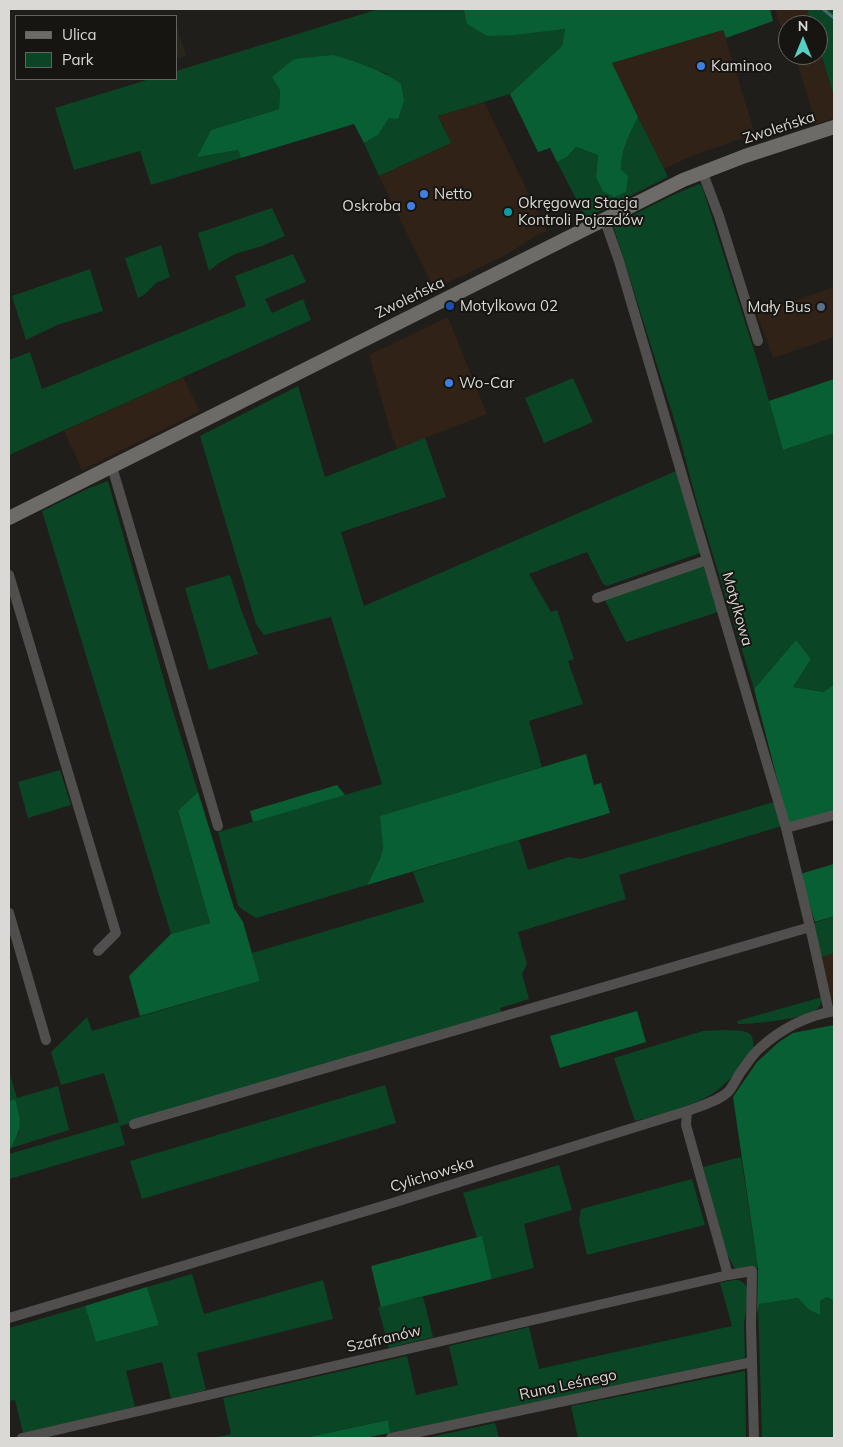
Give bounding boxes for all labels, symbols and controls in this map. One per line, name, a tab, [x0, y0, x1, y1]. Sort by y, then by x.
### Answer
legend	[15, 15, 178, 80]
north arrow	[778, 15, 828, 65]
text: N	[798, 17, 808, 35]
text: Ulica	[62, 25, 96, 44]
text: Park	[62, 50, 94, 69]
place label: Kaminoo	[711, 57, 772, 75]
marker: Kaminoo	[695, 60, 707, 72]
street label: Zwoleńska	[741, 108, 817, 148]
place label: Netto	[434, 185, 472, 203]
marker: Netto	[418, 188, 430, 200]
place label: Okręgowa Stacja Kontroli Pojazdów	[518, 194, 644, 229]
place label: Oskroba	[342, 197, 401, 215]
marker: Oskroba	[405, 200, 417, 212]
marker: Okręgowa Stacja Kontroli Pojazdów	[502, 206, 514, 218]
street label: Zwoleńska	[373, 274, 447, 322]
place label: Motylkowa 02	[460, 297, 558, 315]
place label: Mały Bus	[747, 298, 811, 316]
marker: Motylkowa 02	[444, 300, 456, 312]
marker: Mały Bus	[815, 301, 827, 313]
place label: Wo-Car	[459, 374, 514, 392]
marker: Wo-Car	[443, 377, 455, 389]
street label: Motylkowa	[718, 570, 756, 648]
street label: Cylichowska	[388, 1154, 476, 1196]
street label: Szafranów	[345, 1322, 423, 1356]
street label: Runa Leśnego	[518, 1366, 618, 1404]

